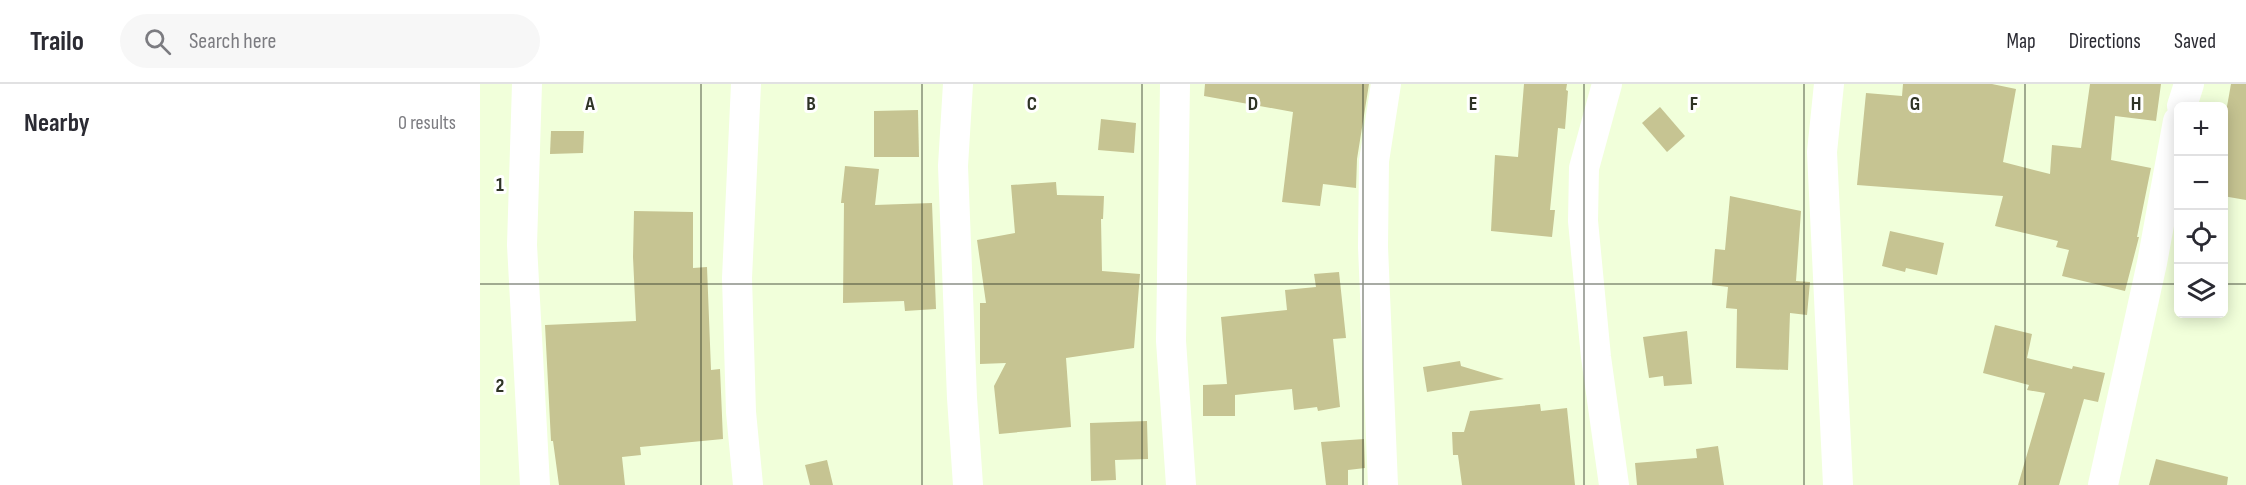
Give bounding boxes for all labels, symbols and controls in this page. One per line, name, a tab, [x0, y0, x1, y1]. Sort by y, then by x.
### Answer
search box	[120, 14, 540, 68]
text: Trailo	[30, 25, 84, 58]
icon: search	[141, 25, 174, 58]
text: Search here	[189, 28, 276, 55]
text: Map	[2006, 29, 2036, 54]
text: Directions	[2069, 29, 2141, 54]
text: Saved	[2174, 29, 2216, 54]
text: A	[584, 92, 595, 116]
text: B	[806, 92, 816, 116]
text: C	[1027, 92, 1037, 116]
text: D	[1248, 92, 1258, 116]
text: E	[1469, 92, 1477, 116]
text: F	[1690, 92, 1698, 116]
text: G	[1910, 92, 1920, 116]
text: H	[2131, 92, 2141, 116]
map controls	[2174, 102, 2228, 318]
button: +	[2174, 102, 2228, 156]
text: Nearby	[24, 108, 90, 139]
text: 0 results	[398, 111, 456, 135]
button: −	[2174, 156, 2228, 210]
text: 1	[496, 173, 504, 197]
button: locate	[2174, 210, 2228, 264]
button: layers	[2174, 264, 2228, 318]
text: 2	[496, 374, 504, 398]

